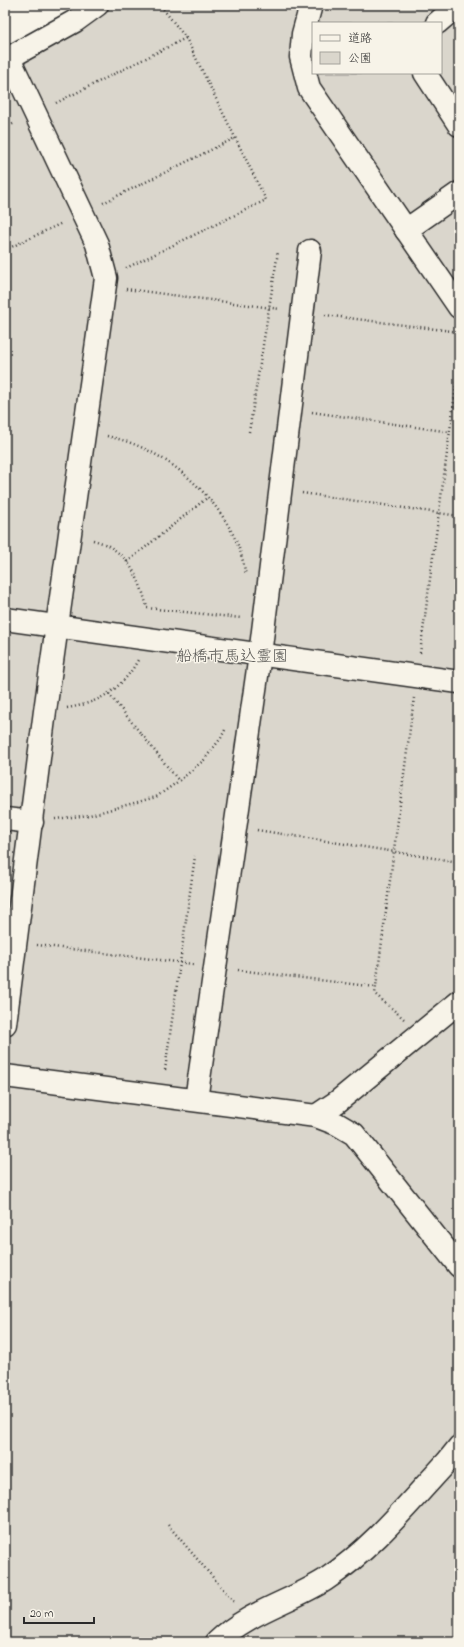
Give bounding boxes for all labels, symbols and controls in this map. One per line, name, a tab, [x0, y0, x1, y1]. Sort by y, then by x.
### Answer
legend	[312, 22, 442, 74]
text: 道路	[348, 30, 372, 48]
text: 公園	[348, 50, 372, 68]
park label: 船橋市馬込霊園	[176, 645, 288, 669]
scale bar	[24, 1599, 94, 1625]
text: 20 m	[30, 1605, 53, 1623]

